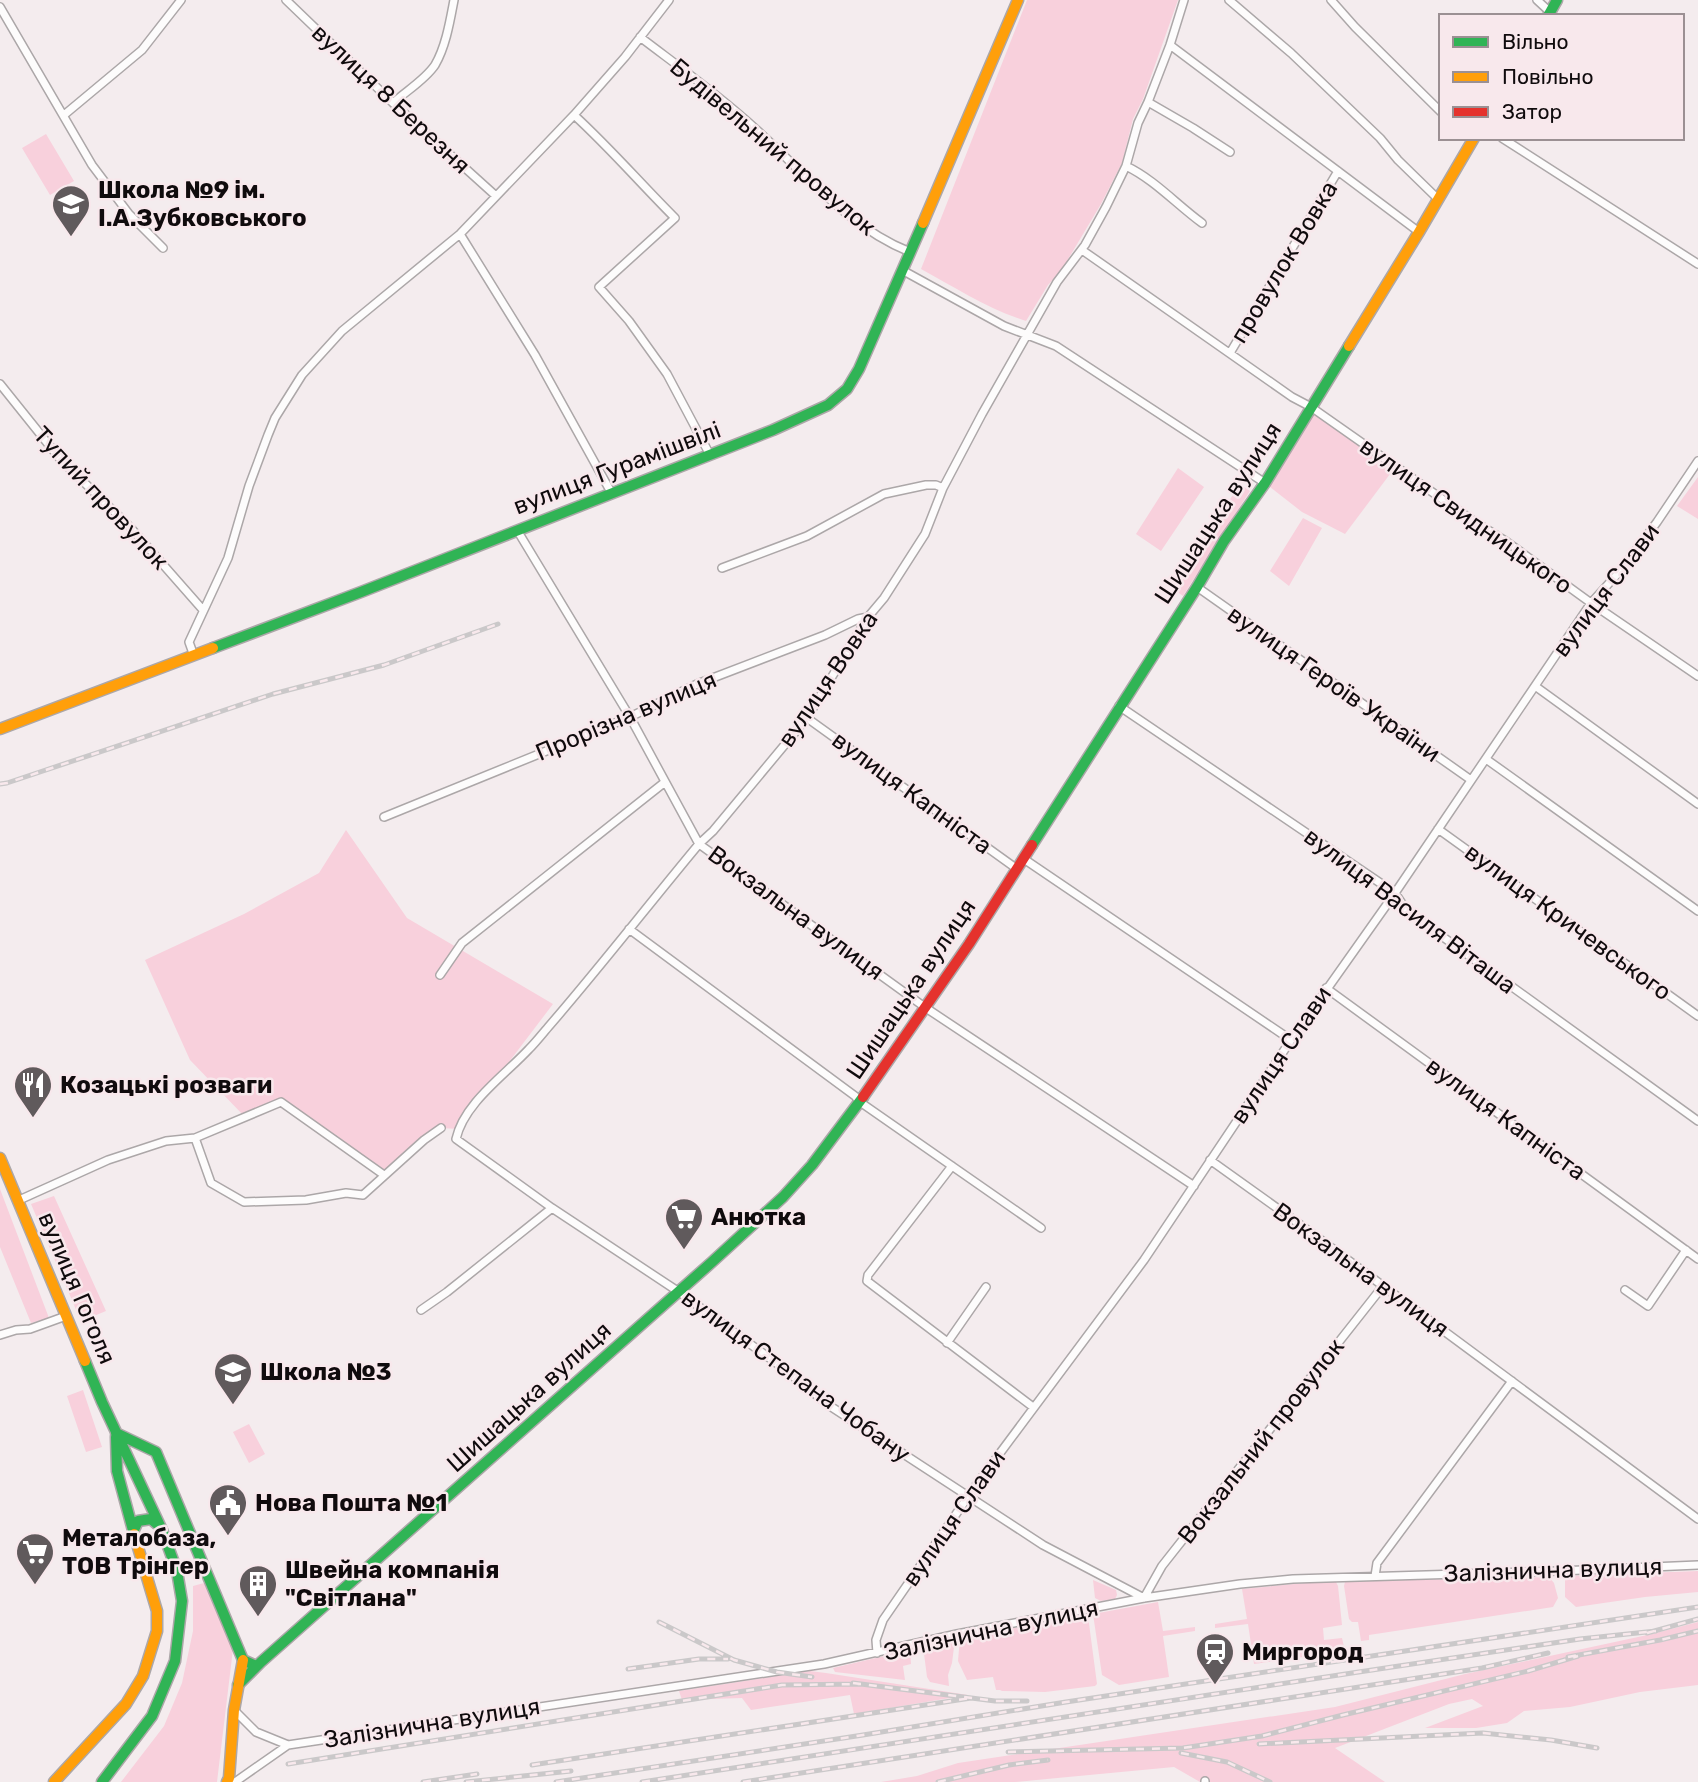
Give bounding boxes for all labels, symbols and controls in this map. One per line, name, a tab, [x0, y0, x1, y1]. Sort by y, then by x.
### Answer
legend	[1439, 14, 1684, 140]
street label: вулиця 8 Березня	[306, 19, 476, 179]
text: Вільно	[1502, 29, 1569, 54]
street label: Будівельний провулок	[664, 53, 882, 241]
text: Повільно	[1502, 64, 1593, 89]
text: Затор	[1502, 99, 1562, 124]
place label: Школа №9 ім. І.А.Зубковського	[98, 176, 307, 232]
street label: провулок Вовка	[1225, 176, 1343, 348]
school or university icon: Школа №9 ім. І.А.Зубковського	[50, 183, 92, 238]
street label: вулиця Гурамішвілі	[509, 416, 725, 520]
street label: Шишацька вулиця	[1149, 417, 1287, 609]
street label: Тупий провулок	[28, 421, 174, 575]
street label: вулиця Свидницького	[1354, 432, 1578, 600]
street label: вулиця Слави	[1547, 518, 1665, 662]
street label: вулиця Героїв України	[1222, 600, 1446, 768]
street label: вулиця Вовка	[772, 606, 884, 752]
street label: Прорізна вулиця	[531, 665, 721, 767]
street label: вулиця Капніста	[827, 726, 997, 860]
street label: вулиця Василя Віташа	[1299, 822, 1521, 1000]
street label: вулиця Кричевського	[1460, 838, 1676, 1006]
street label: Вокзальна вулиця	[703, 840, 889, 986]
street label: Шишацька вулиця	[840, 894, 982, 1084]
street label: вулиця Слави	[1225, 981, 1337, 1129]
street label: вулиця Капніста	[1421, 1052, 1591, 1186]
restaurant icon: Козацькі розваги	[12, 1064, 54, 1119]
place label: Козацькі розваги	[60, 1071, 272, 1099]
supermarket icon: Анютка	[663, 1196, 705, 1251]
street label: Вокзальна вулиця	[1268, 1197, 1454, 1343]
place label: Анютка	[711, 1203, 806, 1231]
street label: вулиця Гоголя	[32, 1208, 122, 1368]
street label: вулиця Степана Чобану	[676, 1284, 916, 1468]
street label: Шишацька вулиця	[441, 1316, 617, 1478]
street label: Вокзальний провулок	[1172, 1333, 1350, 1549]
school or university icon: Школа №3	[212, 1351, 254, 1406]
place label: Школа №3	[260, 1358, 392, 1386]
street label: вулиця Слави	[897, 1445, 1011, 1591]
public building icon: Нова Пошта №1	[207, 1482, 249, 1537]
place label: Нова Пошта №1	[255, 1489, 448, 1517]
place label: Металобаза, ТОВ Трінгер	[62, 1524, 216, 1580]
supermarket icon: Металобаза, ТОВ Трінгер	[14, 1531, 56, 1586]
street label: Залізнична вулиця	[1443, 1552, 1663, 1588]
place label: Швейна компанія "Світлана"	[285, 1556, 499, 1612]
building icon: Швейна компанія "Світлана"	[237, 1563, 279, 1618]
street label: Залізнична вулиця	[881, 1594, 1101, 1666]
station icon: Миргород	[1194, 1631, 1236, 1686]
place label: Миргород	[1242, 1638, 1364, 1666]
street label: Залізнична вулиця	[322, 1692, 542, 1754]

